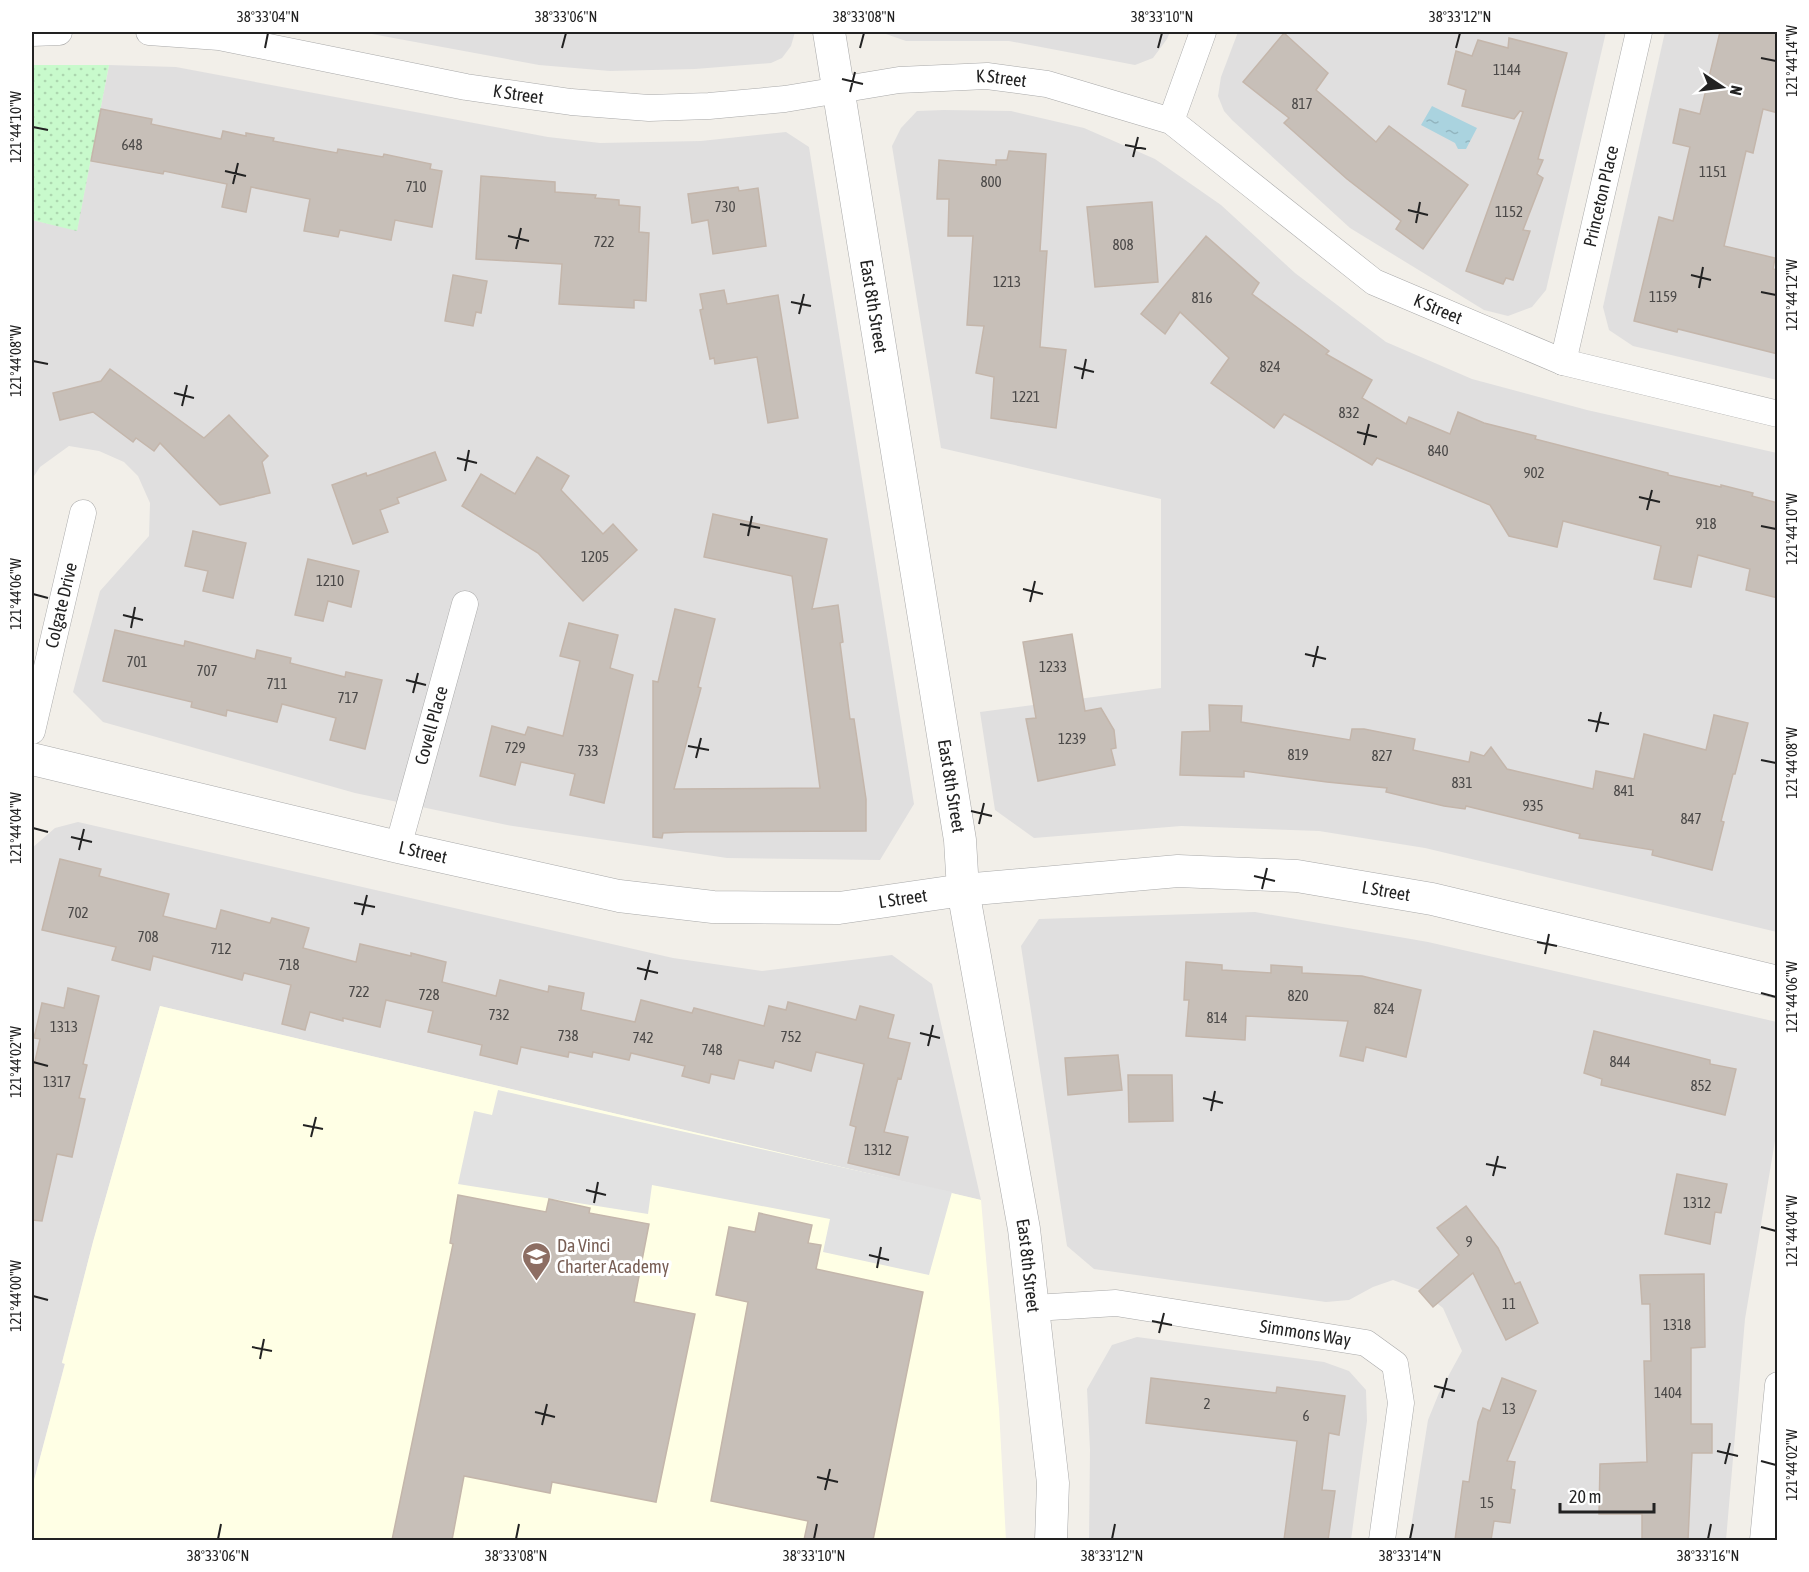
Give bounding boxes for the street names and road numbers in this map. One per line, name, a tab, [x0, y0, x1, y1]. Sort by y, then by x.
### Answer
street label: K Street	[976, 65, 1028, 91]
street label: K Street	[492, 80, 545, 108]
street label: Princeton Place	[1579, 143, 1623, 249]
street label: East 8th Street	[856, 258, 892, 355]
street label: K Street	[1411, 289, 1466, 328]
street label: Colgate Drive	[41, 560, 81, 650]
street label: Covell Place	[410, 684, 452, 767]
street label: East 8th Street	[934, 738, 970, 834]
street label: L Street	[397, 836, 449, 868]
street label: L Street	[1360, 876, 1412, 905]
street label: L Street	[877, 884, 929, 912]
street label: East 8th Street	[1012, 1217, 1044, 1314]
street label: Simmons Way	[1258, 1315, 1353, 1350]

